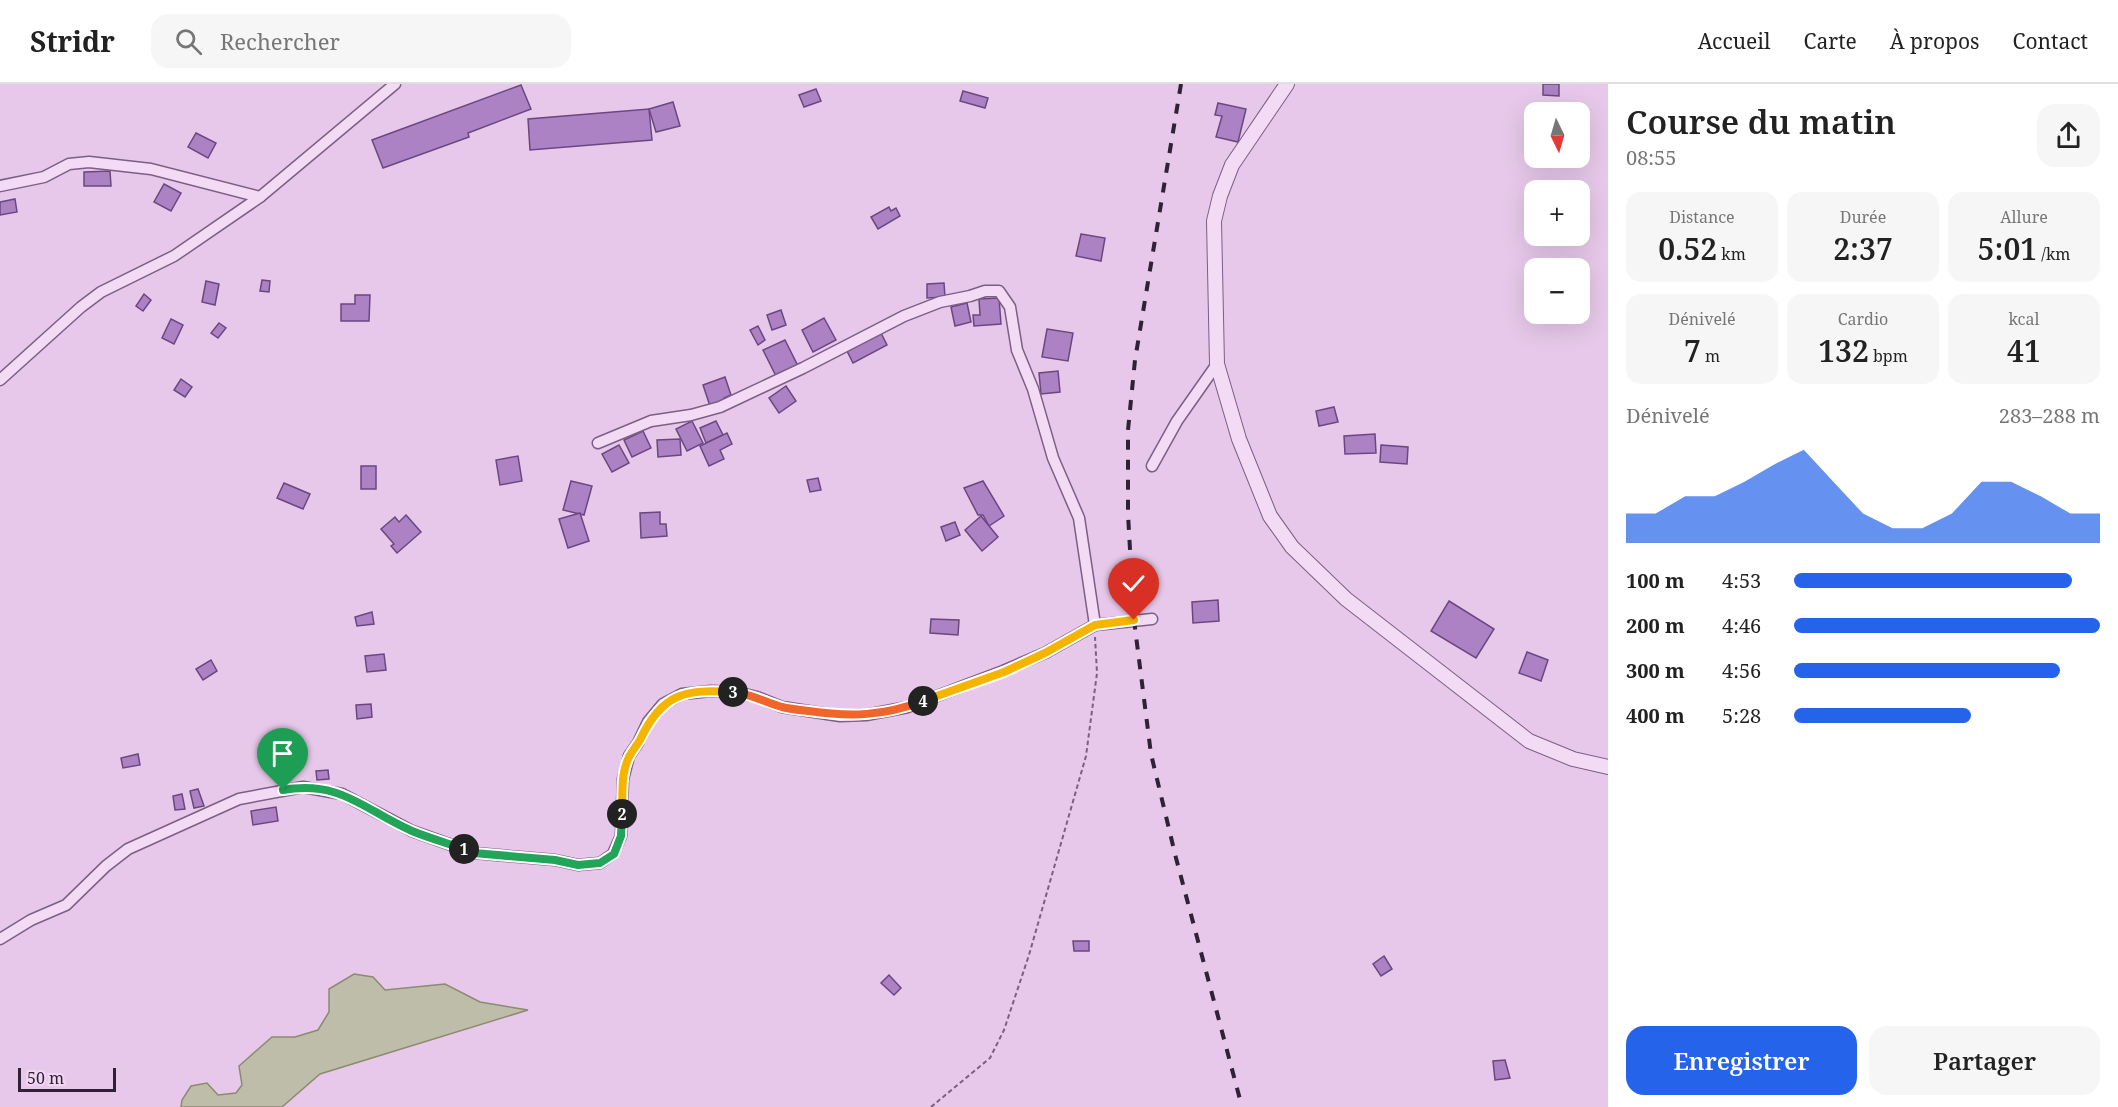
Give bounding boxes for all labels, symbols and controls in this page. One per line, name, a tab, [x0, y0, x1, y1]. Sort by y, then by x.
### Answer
search box	[151, 14, 571, 68]
text: Stridr	[30, 22, 115, 60]
icon: search	[172, 25, 205, 58]
text: Rechercher	[220, 26, 340, 56]
text: Accueil	[1698, 27, 1771, 55]
text: Carte	[1804, 27, 1857, 55]
text: À propos	[1890, 27, 1980, 55]
text: Contact	[2013, 27, 2088, 55]
text: Course du matin	[1626, 99, 1896, 144]
north arrow	[1524, 102, 1590, 168]
map controls	[1524, 102, 1590, 324]
button: share	[2037, 104, 2100, 167]
text: 08:55	[1626, 144, 1676, 171]
button: +	[1524, 180, 1590, 246]
text: Distance	[1669, 206, 1735, 228]
text: Durée	[1840, 206, 1886, 228]
text: Allure	[2000, 206, 2048, 228]
text: 0.52	[1658, 228, 1717, 269]
text: 2:37	[1833, 228, 1893, 269]
text: 5:01	[1978, 228, 2037, 269]
text: km	[1717, 243, 1746, 265]
text: /km	[2037, 243, 2070, 265]
button: −	[1524, 258, 1590, 324]
text: Dénivelé	[1669, 308, 1735, 330]
text: Cardio	[1838, 308, 1888, 330]
text: kcal	[2009, 308, 2039, 330]
text: 7	[1684, 330, 1701, 371]
text: 132	[1818, 330, 1869, 371]
text: 41	[2007, 330, 2041, 371]
text: m	[1701, 345, 1720, 367]
text: bpm	[1869, 345, 1908, 367]
text: Dénivelé	[1626, 402, 1710, 429]
text: 283–288 m	[1999, 402, 2100, 429]
pin	[1108, 558, 1159, 620]
icon: check	[1117, 567, 1150, 600]
text: 100 m	[1626, 567, 1685, 594]
text: 4:53	[1722, 567, 1761, 594]
text: 200 m	[1626, 612, 1685, 639]
text: 4:46	[1722, 612, 1761, 639]
text: 300 m	[1626, 657, 1685, 684]
text: 4:56	[1722, 657, 1761, 684]
pin: 3	[718, 677, 748, 707]
text: 3	[728, 681, 738, 703]
pin: 4	[908, 686, 938, 716]
text: 4	[918, 690, 928, 712]
text: 400 m	[1626, 702, 1685, 729]
text: 5:28	[1722, 702, 1761, 729]
pin	[257, 728, 308, 790]
icon: arrive	[266, 737, 299, 770]
pin: 2	[607, 799, 637, 829]
text: 2	[617, 803, 627, 825]
pin: 1	[449, 834, 479, 864]
text: 1	[459, 838, 469, 860]
button: Enregistrer	[1626, 1026, 1857, 1095]
button: Partager	[1869, 1026, 2100, 1095]
scale bar	[18, 1065, 116, 1092]
text: 50 m	[27, 1067, 64, 1089]

